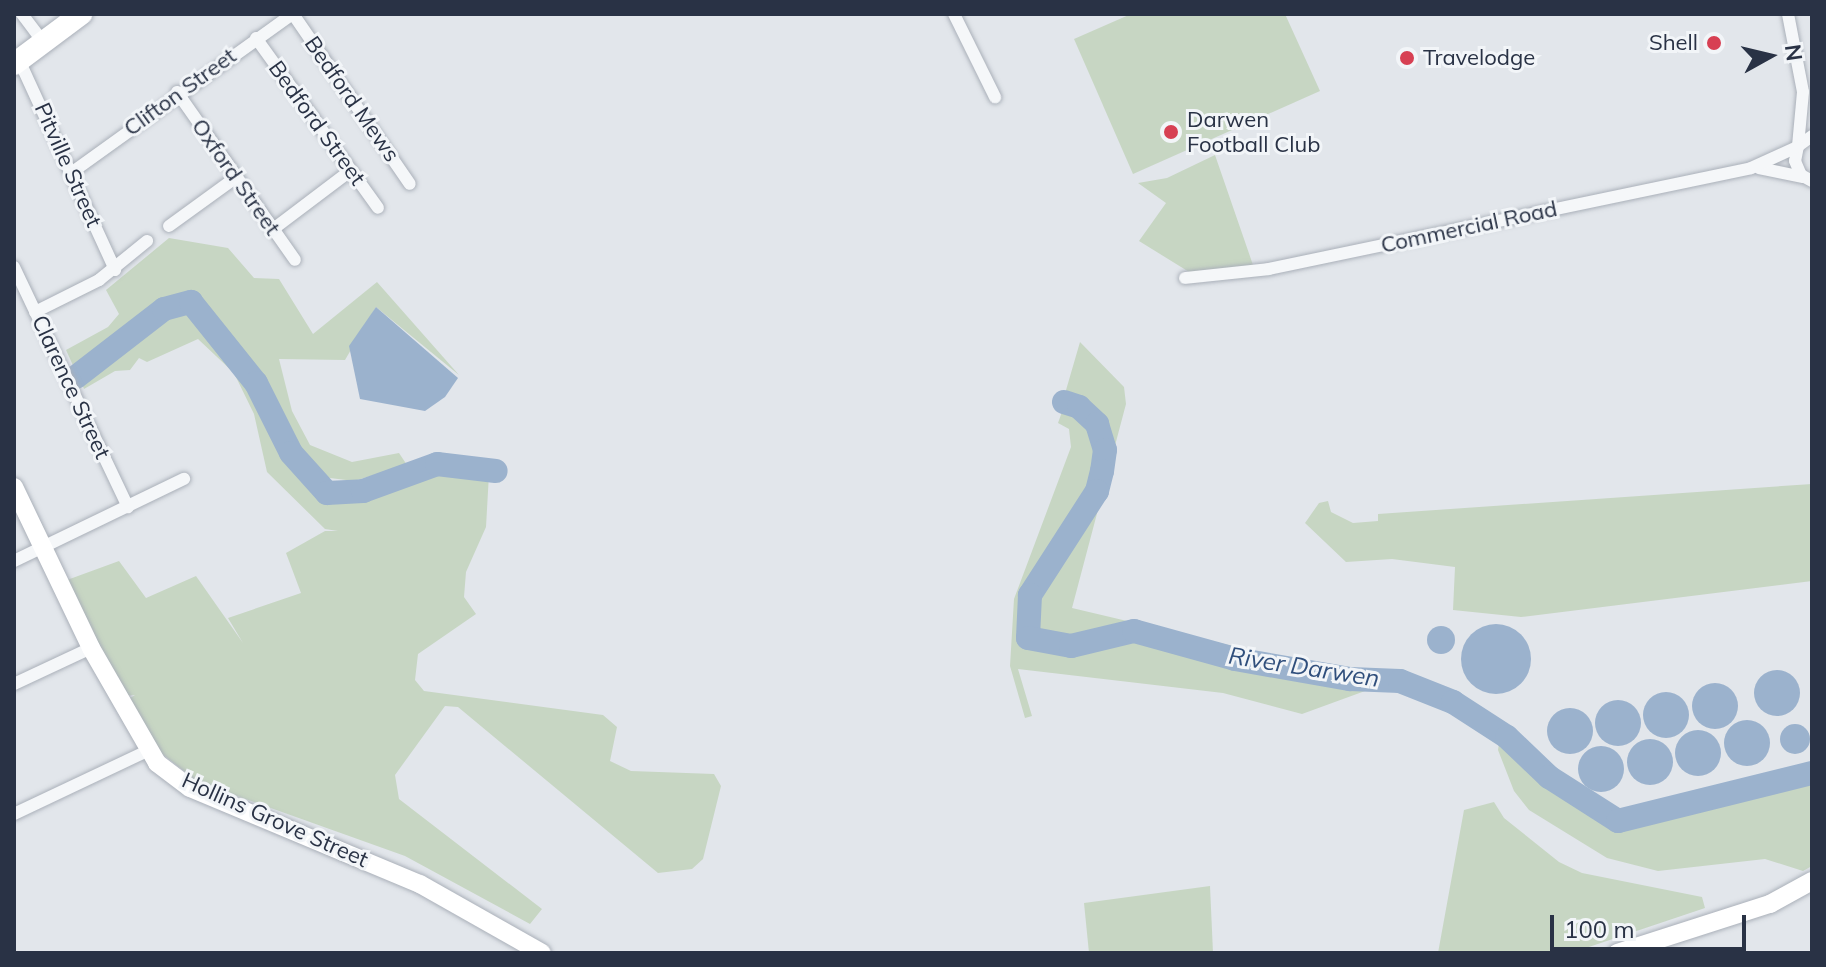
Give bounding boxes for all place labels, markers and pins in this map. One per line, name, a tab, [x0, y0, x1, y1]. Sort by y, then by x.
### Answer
place label: Shell	[1649, 30, 1698, 56]
marker: Shell	[1705, 34, 1723, 52]
place label: Travelodge	[1423, 45, 1535, 71]
marker: Travelodge	[1398, 49, 1416, 67]
place label: Darwen Football Club	[1187, 106, 1320, 158]
marker: Darwen Football Club	[1162, 123, 1180, 141]

